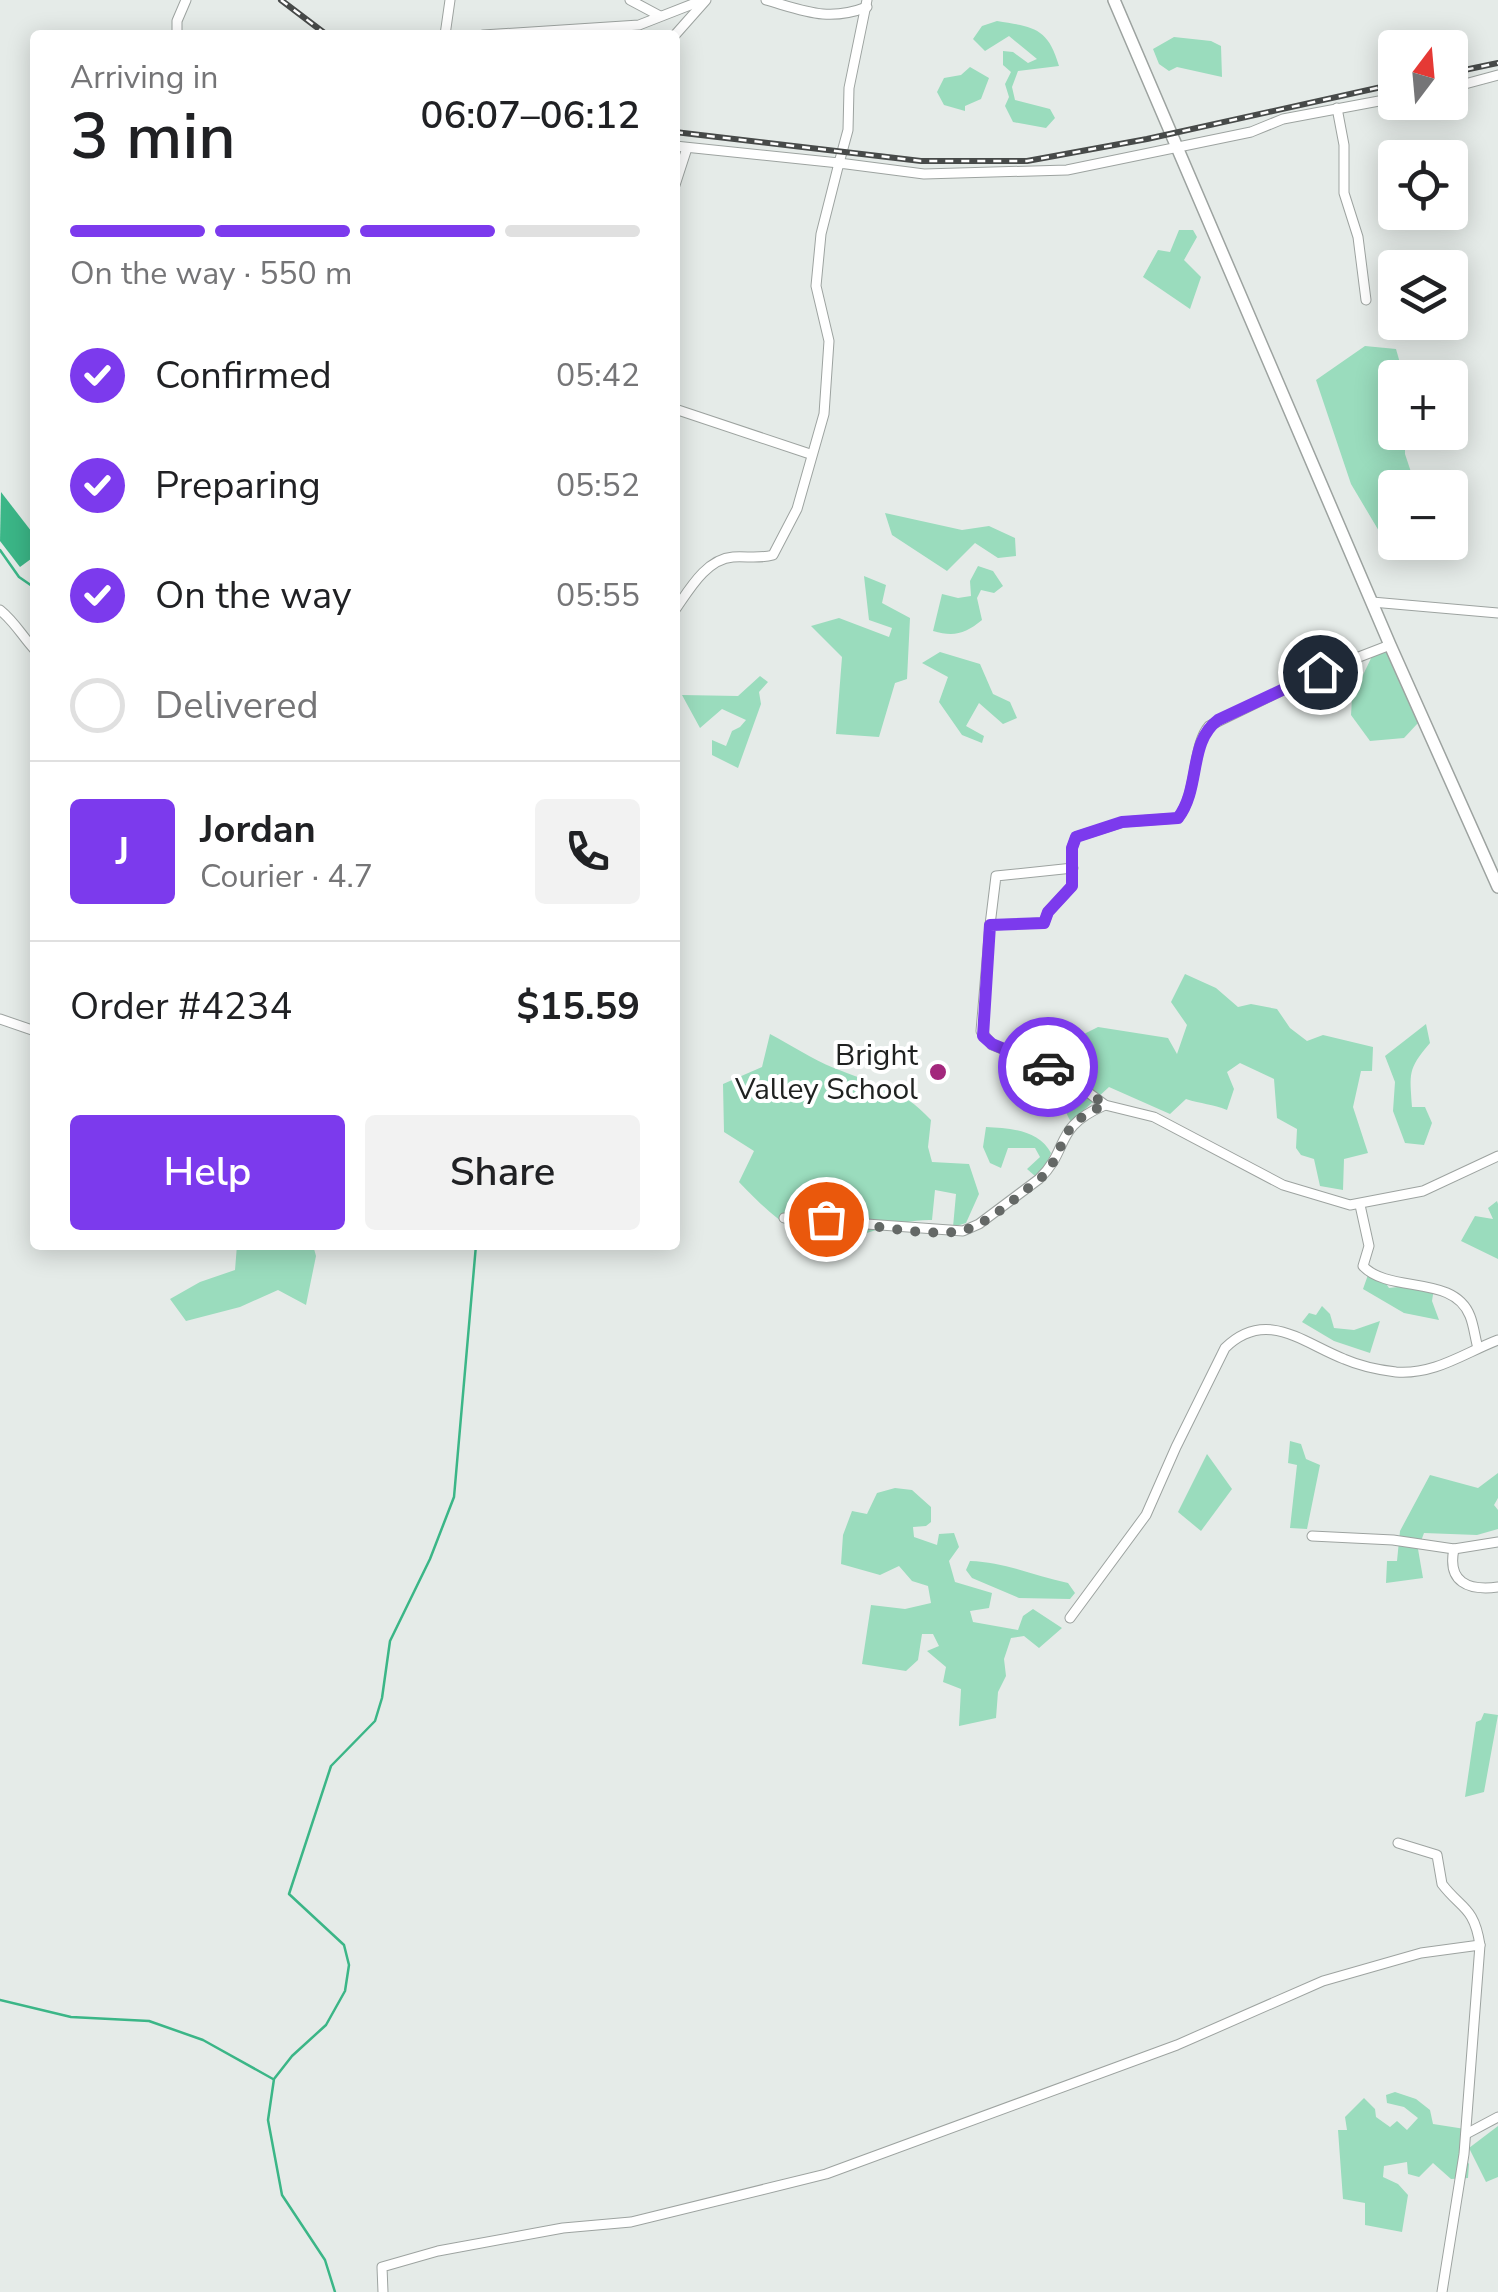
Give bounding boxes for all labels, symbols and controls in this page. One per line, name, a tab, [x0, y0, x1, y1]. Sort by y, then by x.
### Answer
north arrow	[1378, 30, 1468, 120]
map controls	[1378, 30, 1468, 560]
text: Arriving in	[70, 56, 218, 99]
text: 06:07–06:12	[421, 90, 640, 141]
text: 3 min	[70, 92, 236, 181]
button: locate	[1378, 140, 1468, 230]
button: layers	[1378, 250, 1468, 340]
text: On the way · 550 m	[70, 252, 352, 295]
icon: check	[70, 348, 125, 403]
text: Confirmed	[155, 350, 332, 401]
text: 05:42	[556, 354, 640, 397]
button: +	[1378, 360, 1468, 450]
icon: check	[70, 458, 125, 513]
text: Preparing	[155, 460, 321, 511]
text: 05:52	[556, 464, 640, 507]
button: −	[1378, 470, 1468, 560]
icon: check	[70, 568, 125, 623]
text: On the way	[155, 570, 351, 621]
text: 05:55	[556, 574, 640, 617]
pin	[1278, 630, 1363, 715]
icon: home	[1293, 645, 1348, 700]
text: Delivered	[155, 680, 319, 731]
button: phone	[535, 799, 640, 904]
text: Jordan	[200, 804, 316, 855]
text: J	[116, 826, 129, 877]
text: Courier · 4.7	[200, 855, 373, 898]
text: Order #4234	[70, 981, 292, 1032]
text: $15.59	[517, 981, 640, 1032]
courier	[998, 1017, 1098, 1117]
place label: Bright Valley School	[734, 1035, 918, 1110]
icon: car	[1021, 1040, 1076, 1095]
marker: Bright Valley School	[927, 1061, 949, 1083]
button: Help	[70, 1115, 345, 1230]
button: Share	[365, 1115, 640, 1230]
pin	[784, 1177, 869, 1262]
icon: bag	[799, 1192, 854, 1247]

